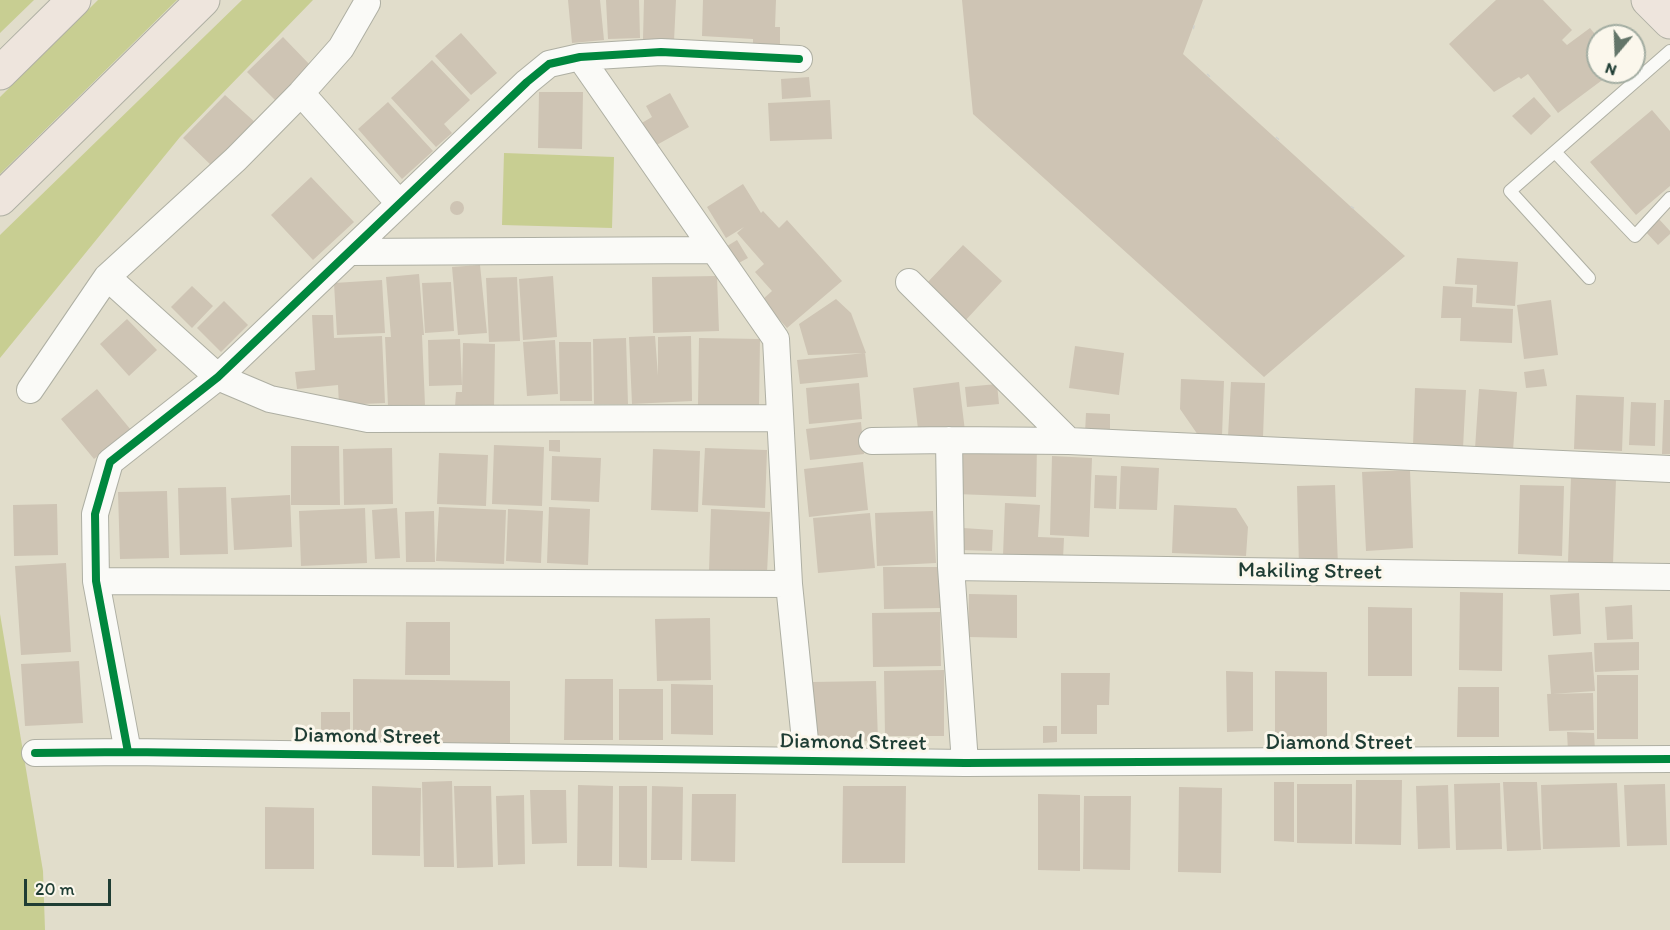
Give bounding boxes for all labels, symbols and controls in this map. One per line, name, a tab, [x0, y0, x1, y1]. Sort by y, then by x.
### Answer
north arrow	[1586, 24, 1646, 84]
text: N	[1602, 59, 1619, 80]
street label: Makiling Street	[1238, 558, 1382, 586]
street label: Diamond Street	[293, 723, 441, 751]
street label: Diamond Street	[779, 729, 927, 757]
street label: Diamond Street	[1265, 730, 1413, 756]
scale bar	[27, 867, 114, 905]
text: 20 m	[35, 878, 75, 900]

